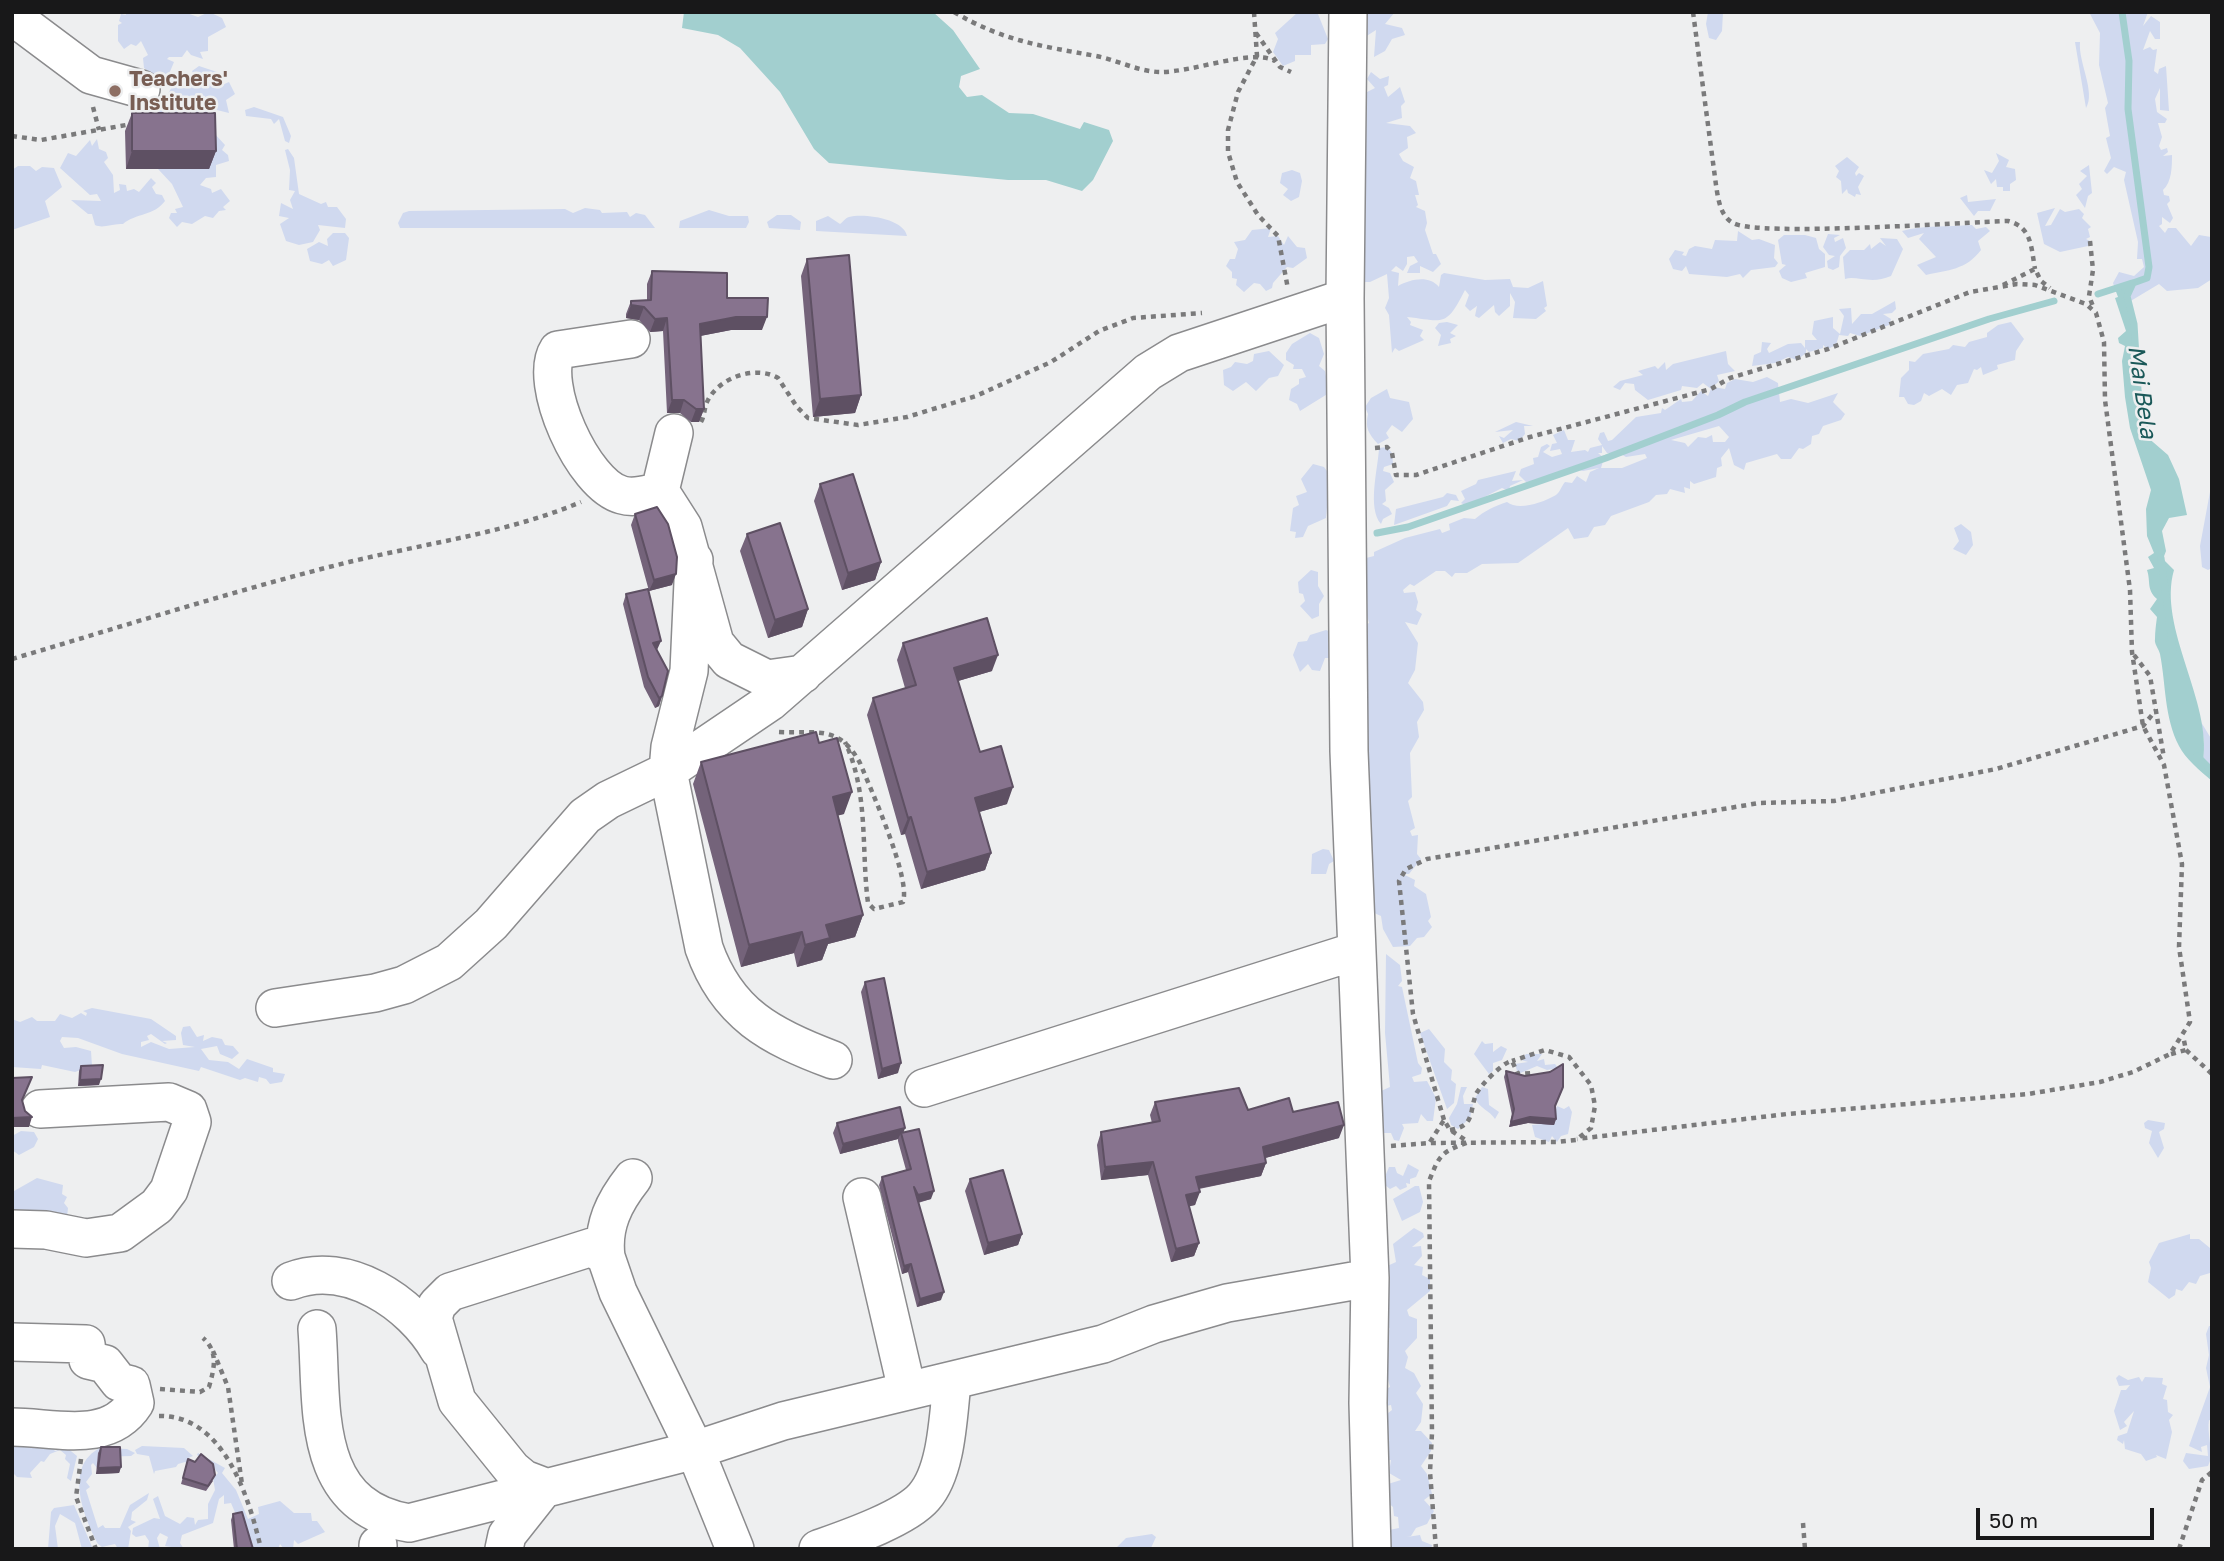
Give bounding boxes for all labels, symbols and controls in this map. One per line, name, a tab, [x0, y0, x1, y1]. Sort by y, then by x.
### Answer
place label: Teachers' Institute	[129, 66, 228, 116]
marker: Teachers' Institute	[107, 83, 123, 99]
water label: Mai Bela	[2122, 344, 2162, 440]
scale bar	[1979, 1494, 2158, 1538]
text: 50 m	[1989, 1507, 2038, 1533]

